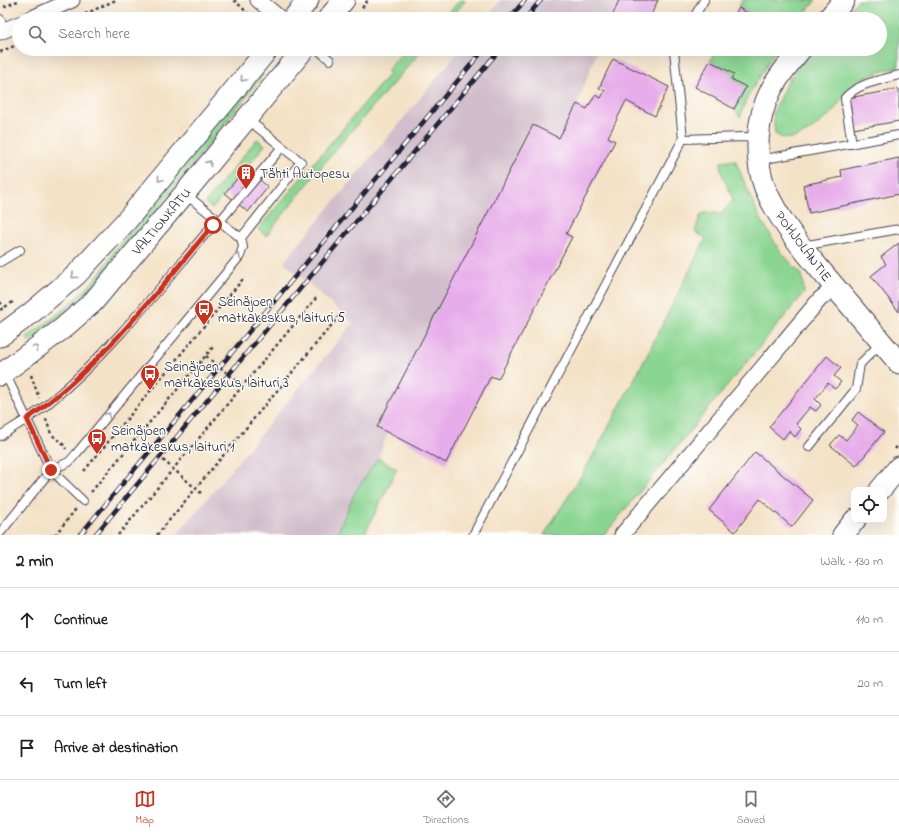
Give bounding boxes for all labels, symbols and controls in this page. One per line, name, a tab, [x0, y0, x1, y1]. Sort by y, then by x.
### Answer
search box	[12, 12, 887, 56]
icon: search	[26, 23, 48, 45]
text: Search here	[58, 23, 130, 45]
one-way arrow	[240, 74, 247, 82]
one-way arrow	[205, 161, 212, 168]
building icon: Tähti Autopesu	[235, 162, 257, 190]
place label: Tähti Autopesu	[260, 164, 350, 185]
one-way arrow	[158, 175, 165, 182]
street label: VALTIONKATU	[127, 183, 197, 261]
street label: POHJOLANTIE	[769, 207, 836, 287]
route start	[204, 216, 222, 234]
one-way arrow	[234, 253, 241, 260]
one-way arrow	[71, 272, 79, 279]
place label: Seinäjoen matkakeskus, laituri 5	[218, 292, 345, 329]
bus stop icon: Seinäjoen matkakeskus, laituri 5	[193, 298, 215, 326]
one-way arrow	[32, 346, 39, 353]
place label: Seinäjoen matkakeskus, laituri 3	[164, 357, 289, 394]
bus stop icon: Seinäjoen matkakeskus, laituri 3	[139, 363, 161, 391]
one-way arrow	[104, 412, 111, 420]
place label: Seinäjoen matkakeskus, laituri 1	[111, 421, 235, 458]
bus stop icon: Seinäjoen matkakeskus, laituri 1	[86, 427, 108, 455]
route end	[42, 461, 60, 479]
map controls	[851, 487, 887, 523]
button: locate	[851, 487, 887, 523]
text: 2 min	[16, 549, 53, 574]
text: Walk · 130 m	[820, 552, 883, 571]
icon: ahead	[16, 609, 38, 631]
text: Continue	[54, 609, 108, 631]
text: 110 m	[856, 610, 883, 629]
icon: left	[16, 673, 38, 695]
text: Turn left	[54, 673, 107, 695]
text: 20 m	[858, 674, 883, 693]
icon: arrive	[16, 737, 38, 759]
text: Arrive at destination	[54, 737, 178, 759]
tab: Map	[134, 788, 156, 828]
tab: Directions	[423, 788, 469, 828]
tab: Saved	[737, 788, 765, 828]

